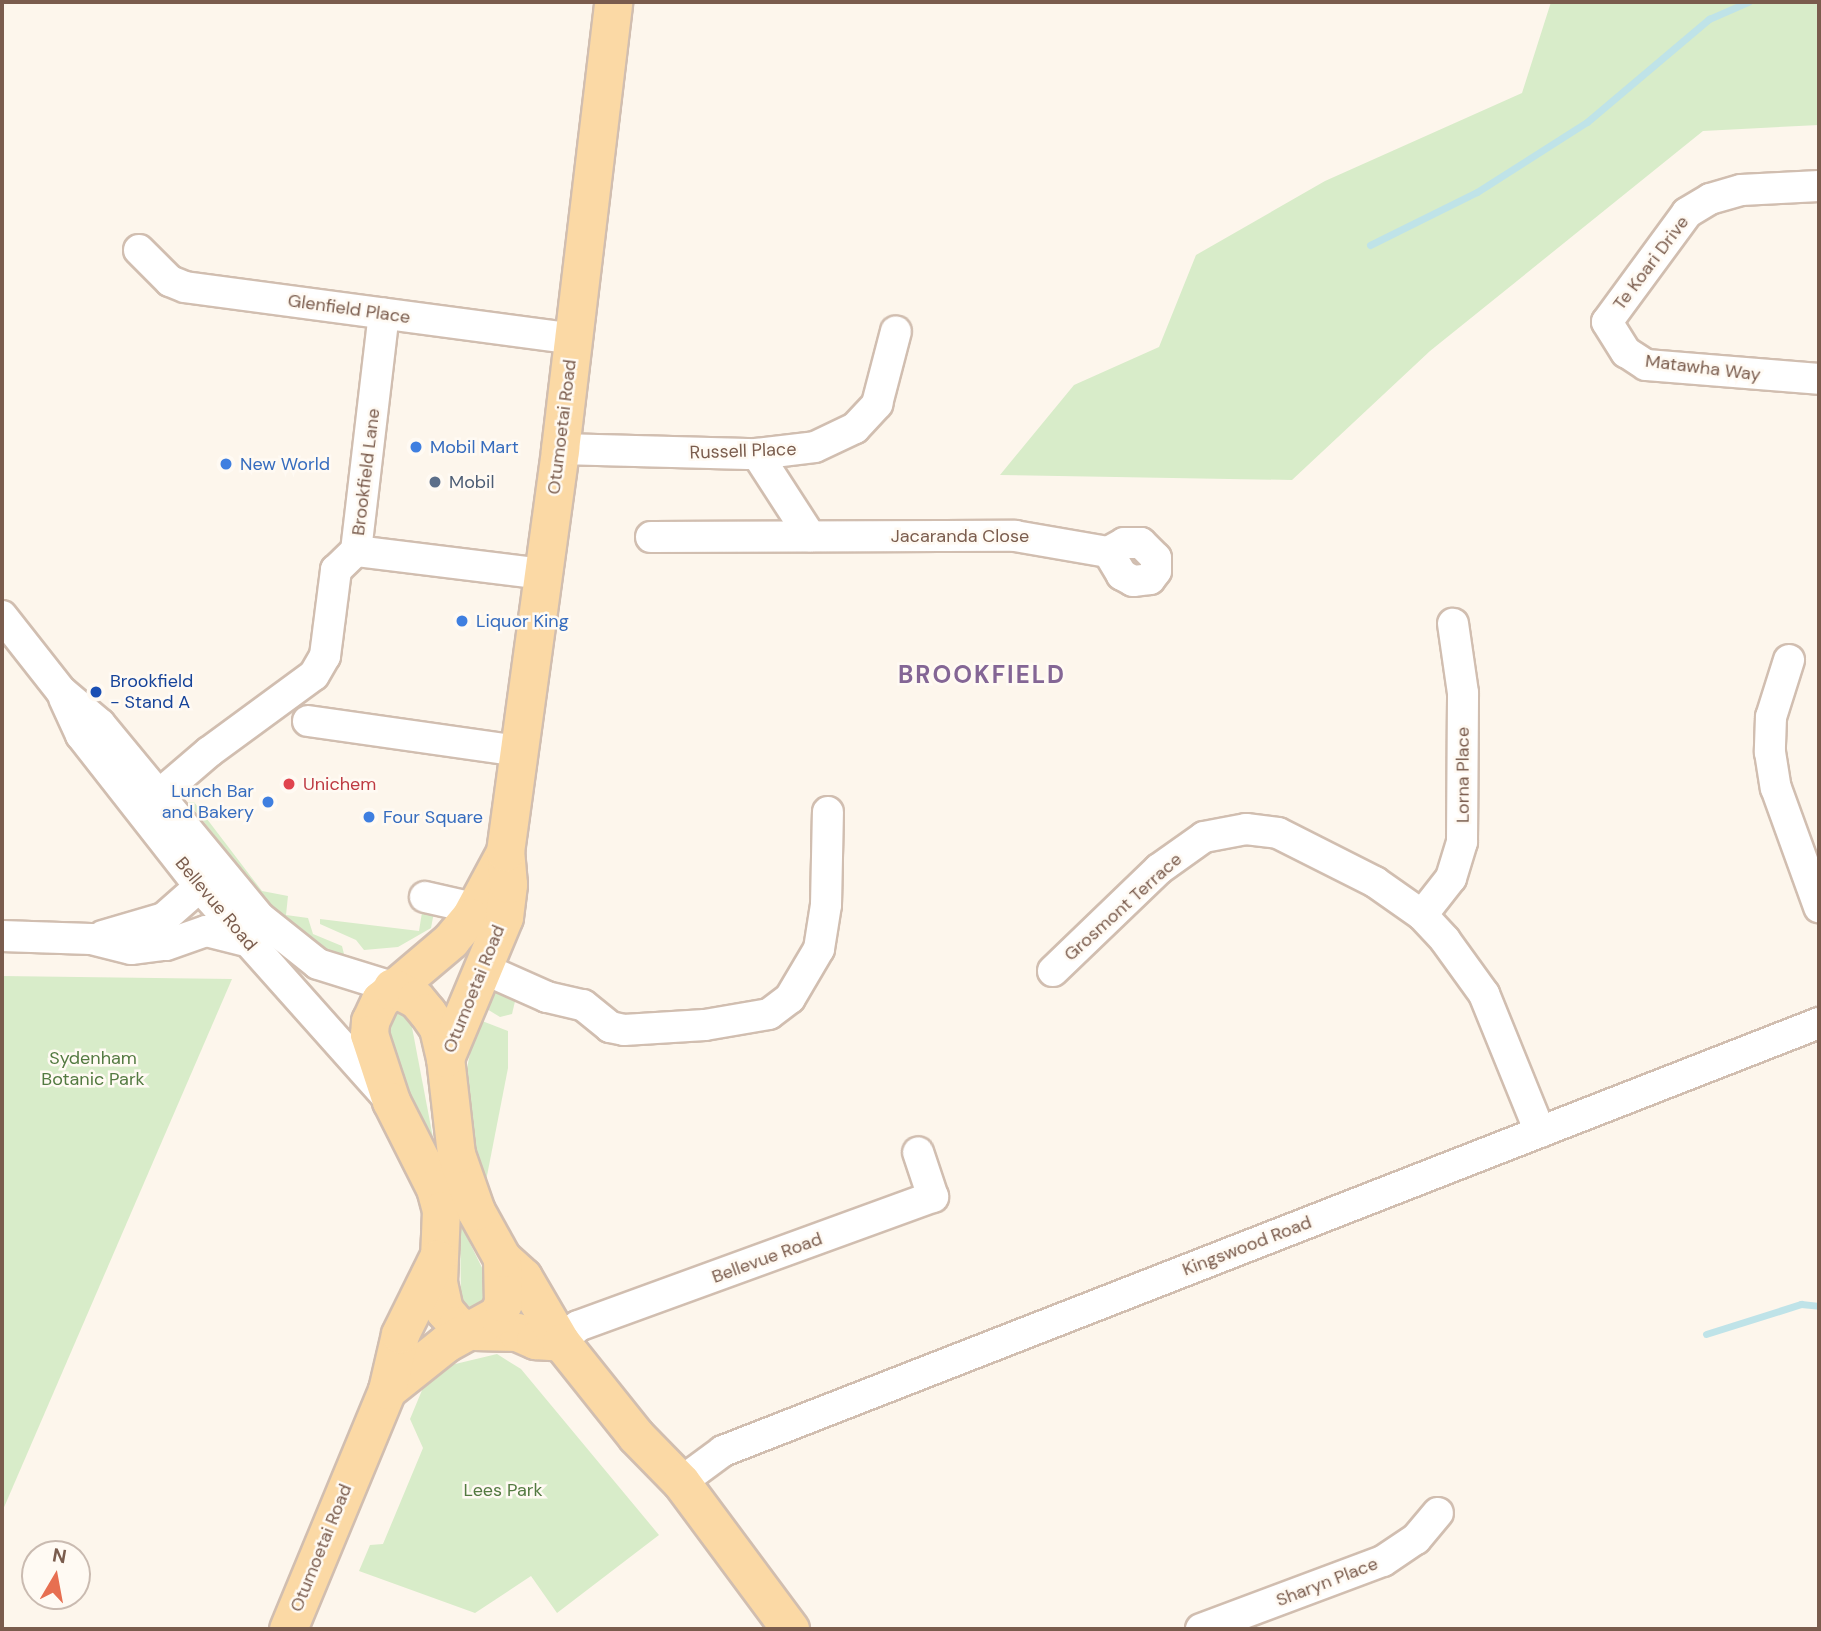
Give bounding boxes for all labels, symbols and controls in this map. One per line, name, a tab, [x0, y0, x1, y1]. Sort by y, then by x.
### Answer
street label: Te Koari Drive	[1609, 212, 1693, 314]
street label: Glenfield Place	[286, 290, 412, 328]
street label: Matawha Way	[1644, 350, 1762, 386]
street label: Otumoetai Road	[543, 358, 581, 496]
street label: Brookfield Lane	[347, 407, 385, 537]
place label: Mobil Mart	[430, 436, 519, 458]
street label: Russell Place	[689, 438, 797, 464]
marker: Mobil Mart	[408, 439, 424, 455]
place label: New World	[240, 453, 330, 475]
marker: New World	[218, 456, 234, 472]
place label: Mobil	[449, 471, 494, 493]
marker: Mobil	[427, 474, 443, 490]
street label: Jacaranda Close	[891, 525, 1029, 547]
place label: Liquor King	[476, 610, 569, 632]
marker: Liquor King	[454, 613, 470, 629]
district label: BROOKFIELD	[899, 661, 1065, 689]
place label: Brookfield - Stand A	[110, 671, 193, 714]
marker: Brookfield - Stand A	[88, 684, 104, 700]
street label: Lorna Place	[1452, 727, 1474, 823]
place label: Unichem	[303, 773, 376, 795]
marker: Unichem	[281, 776, 297, 792]
place label: Lunch Bar and Bakery	[162, 781, 254, 824]
marker: Lunch Bar and Bakery	[260, 794, 276, 810]
place label: Four Square	[383, 806, 483, 828]
marker: Four Square	[361, 809, 377, 825]
street label: Grosmont Terrace	[1060, 848, 1186, 966]
street label: Bellevue Road	[171, 853, 261, 955]
street label: Otumoetai Road	[439, 922, 509, 1056]
park label: Sydenham Botanic Park	[41, 1048, 145, 1090]
street label: Kingswood Road	[1179, 1211, 1315, 1281]
street label: Bellevue Road	[709, 1228, 825, 1288]
park label: Lees Park	[464, 1479, 542, 1501]
street label: Otumoetai Road	[286, 1481, 356, 1615]
north arrow	[21, 1540, 91, 1610]
text: N	[50, 1542, 68, 1569]
street label: Sharyn Place	[1273, 1553, 1381, 1611]

